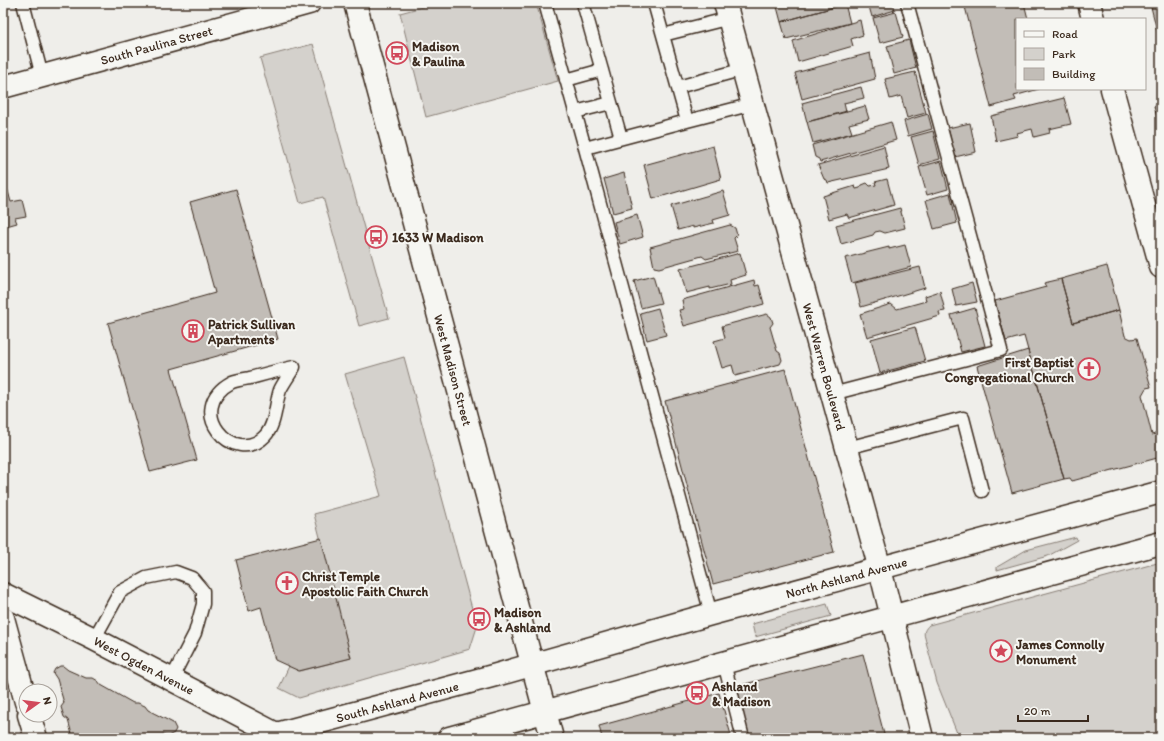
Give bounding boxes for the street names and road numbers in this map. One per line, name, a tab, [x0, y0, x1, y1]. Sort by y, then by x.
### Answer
street label: South Paulina Street	[99, 22, 214, 67]
street label: West Warren Boulevard	[800, 301, 849, 432]
street label: West Madison Street	[431, 313, 476, 428]
street label: North Ashland Avenue	[784, 554, 909, 601]
street label: West Ogden Avenue	[91, 633, 197, 697]
street label: South Ashland Avenue	[334, 678, 460, 725]

